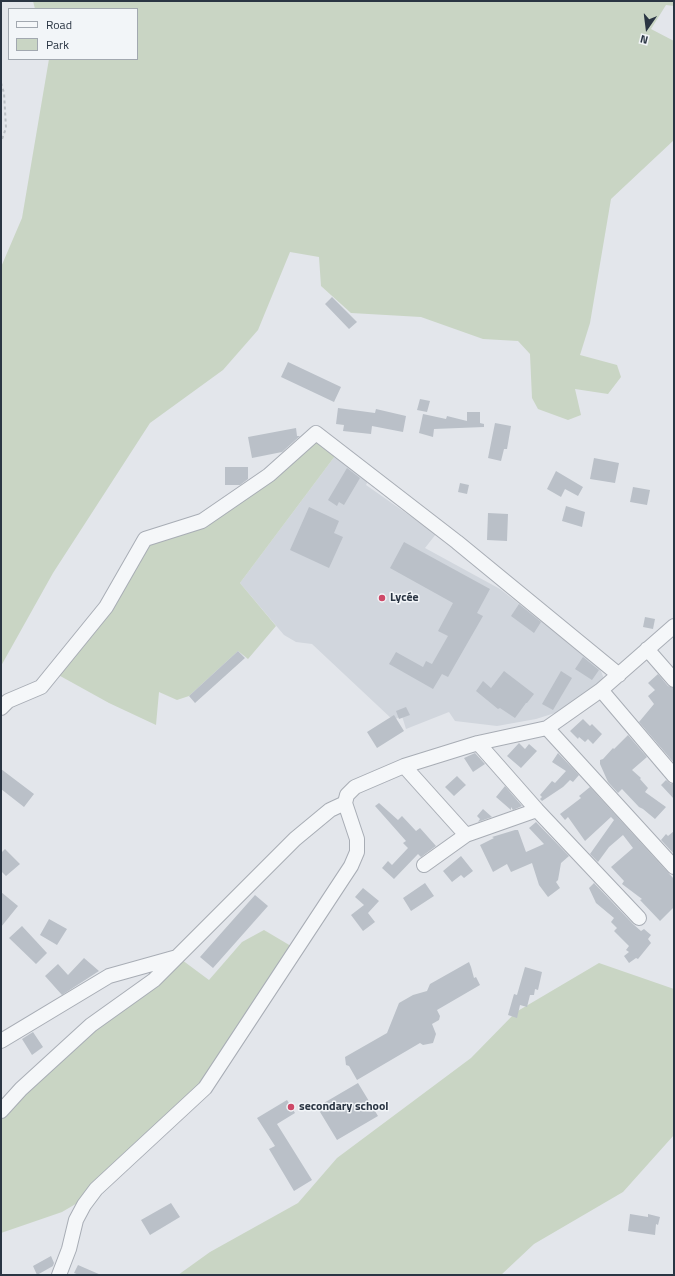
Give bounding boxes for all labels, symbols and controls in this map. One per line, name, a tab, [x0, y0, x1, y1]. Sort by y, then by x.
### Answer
legend	[8, 8, 138, 60]
north arrow	[627, 8, 667, 48]
text: Road	[46, 15, 72, 34]
text: N	[638, 31, 650, 48]
text: Park	[46, 35, 69, 54]
place label: Lycée	[390, 591, 419, 605]
marker: Lycée	[377, 593, 387, 603]
place label: secondary school	[299, 1100, 389, 1114]
marker: secondary school	[286, 1102, 296, 1112]

